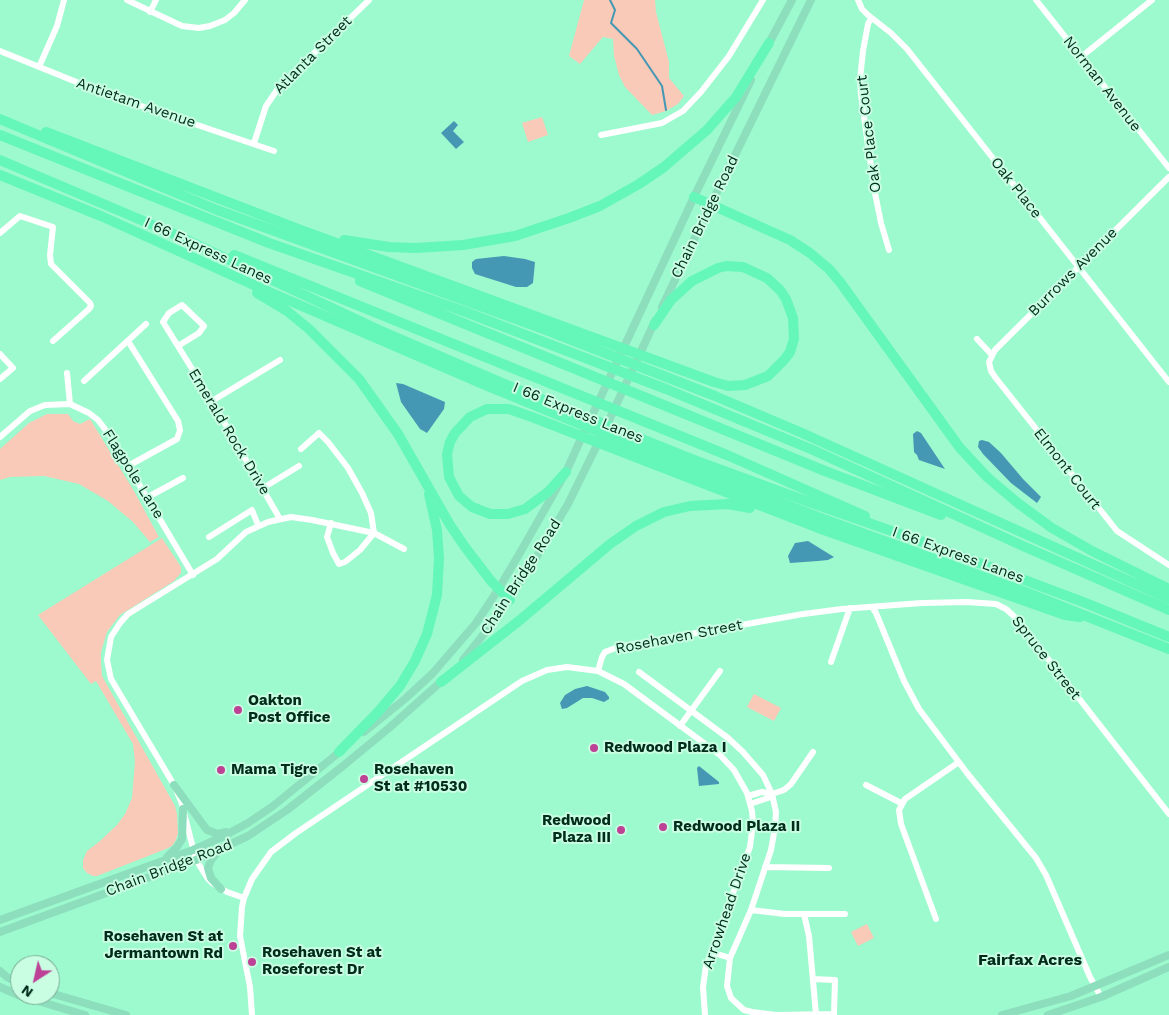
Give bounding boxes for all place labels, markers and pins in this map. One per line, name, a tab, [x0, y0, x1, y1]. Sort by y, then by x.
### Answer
place label: Oakton Post Office	[248, 692, 330, 727]
marker: Oakton Post Office	[232, 704, 244, 716]
place label: Redwood Plaza I	[604, 739, 727, 757]
marker: Redwood Plaza I	[588, 742, 600, 754]
place label: Mama Tigre	[231, 761, 318, 779]
place label: Rosehaven St at #10530	[374, 761, 467, 796]
marker: Mama Tigre	[215, 764, 227, 776]
marker: Rosehaven St at #10530	[358, 773, 370, 785]
place label: Redwood Plaza III	[542, 812, 611, 847]
place label: Redwood Plaza II	[673, 818, 800, 836]
marker: Redwood Plaza II	[657, 821, 669, 833]
marker: Redwood Plaza III	[615, 824, 627, 836]
place label: Rosehaven St at Jermantown Rd	[103, 928, 223, 963]
marker: Rosehaven St at Jermantown Rd	[227, 940, 239, 952]
place label: Rosehaven St at Roseforest Dr	[262, 944, 382, 979]
marker: Rosehaven St at Roseforest Dr	[246, 956, 258, 968]

